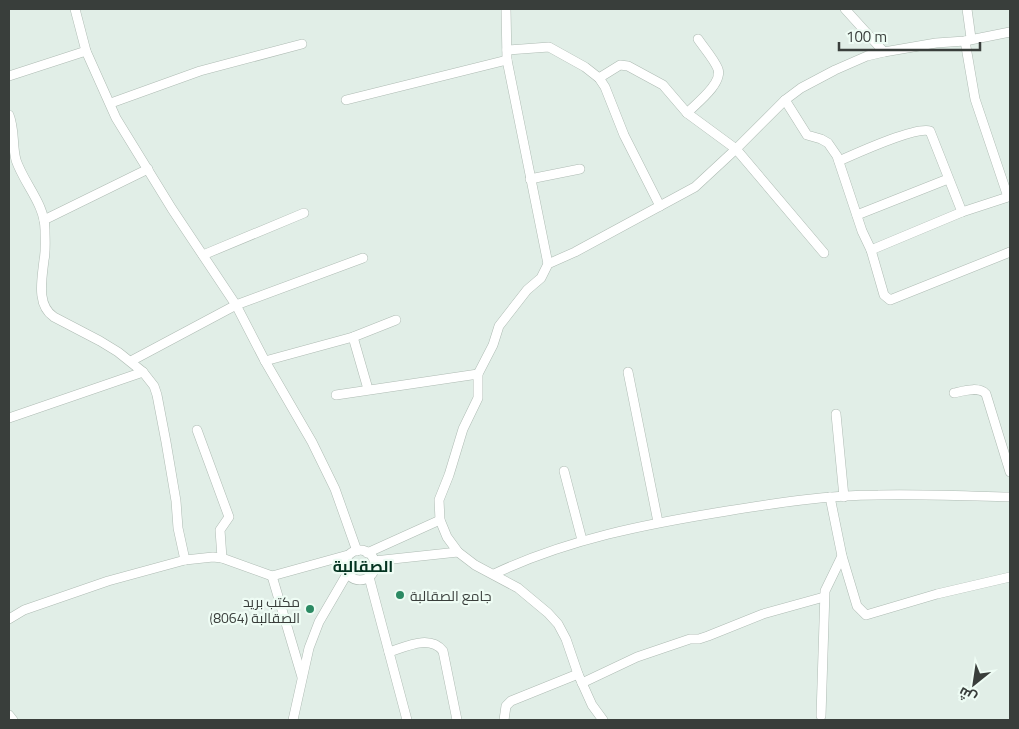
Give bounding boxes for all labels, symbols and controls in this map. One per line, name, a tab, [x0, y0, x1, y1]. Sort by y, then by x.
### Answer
scale bar	[839, 20, 980, 52]
text: 100 m	[846, 25, 887, 48]
district label: الصقالبة	[333, 554, 393, 578]
place label: جامع الصقالبة	[410, 585, 492, 606]
marker: جامع الصقالبة	[394, 589, 406, 601]
place label: مكتب بريد الصقالبة (8064)	[209, 591, 300, 628]
marker: مكتب بريد الصقالبة (8064)	[304, 603, 316, 615]
north arrow	[949, 659, 999, 709]
text: ش	[954, 682, 980, 709]

